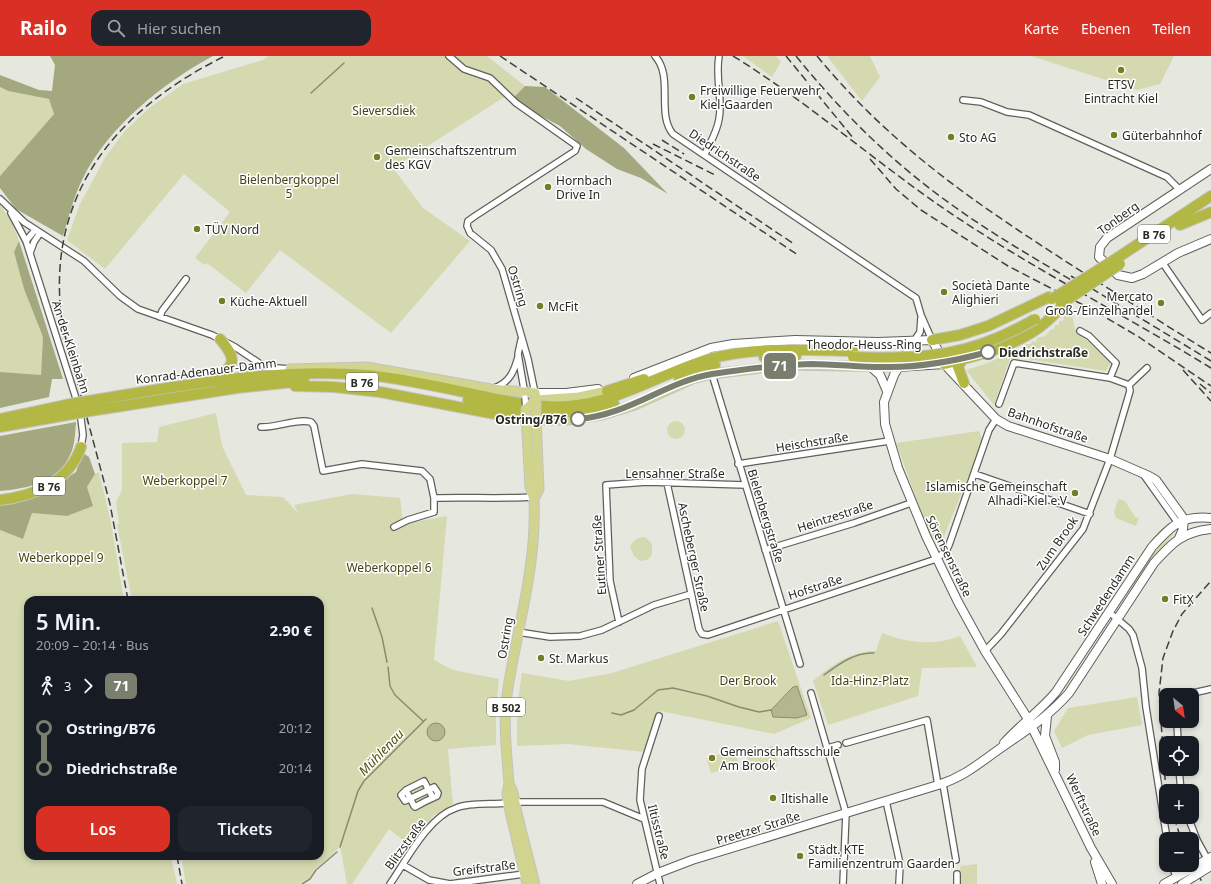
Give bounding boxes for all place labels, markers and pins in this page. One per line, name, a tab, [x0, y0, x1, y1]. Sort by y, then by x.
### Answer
marker: ETSV Eintracht Kiel	[1116, 65, 1126, 75]
place label: ETSV Eintracht Kiel	[1084, 76, 1158, 107]
place label: Freiwillige Feuerwehr Kiel-Gaarden	[700, 82, 821, 113]
marker: Freiwillige Feuerwehr Kiel-Gaarden	[687, 92, 697, 102]
place label: Güterbahnhof	[1122, 127, 1203, 144]
place label: Sto AG	[959, 129, 996, 146]
marker: Güterbahnhof	[1109, 130, 1119, 140]
marker: Sto AG	[946, 132, 956, 142]
place label: Gemeinschaftszentrum des KGV	[385, 142, 517, 173]
marker: Gemeinschaftszentrum des KGV	[372, 152, 382, 162]
place label: Hornbach Drive In	[556, 172, 612, 203]
marker: Hornbach Drive In	[543, 182, 553, 192]
place label: TÜV Nord	[205, 221, 259, 238]
marker: TÜV Nord	[192, 224, 202, 234]
place label: Società Dante Alighieri	[952, 277, 1030, 308]
marker: Società Dante Alighieri	[939, 287, 949, 297]
place label: Mercato Groß-/Einzelhandel	[1045, 288, 1153, 319]
place label: Küche-Aktuell	[230, 293, 307, 310]
marker: Küche-Aktuell	[217, 296, 227, 306]
place label: McFit	[548, 298, 579, 315]
marker: Mercato Groß-/Einzelhandel	[1156, 298, 1166, 308]
marker: McFit	[535, 301, 545, 311]
marker: Diedrichstraße	[980, 344, 996, 360]
place label: Diedrichstraße	[999, 344, 1088, 361]
place label: Ostring/B76	[495, 411, 567, 428]
marker: Ostring/B76	[570, 411, 586, 427]
place label: Islamische Gemeinschaft Alhadi-Kiel e.V	[926, 478, 1068, 509]
marker: Islamische Gemeinschaft Alhadi-Kiel e.V	[1070, 488, 1080, 498]
place label: FitX	[1173, 591, 1194, 608]
marker: FitX	[1160, 594, 1170, 604]
place label: St. Markus	[549, 650, 609, 667]
marker: St. Markus	[536, 653, 546, 663]
place label: Gemeinschaftsschule Am Brook	[720, 743, 840, 774]
marker: Gemeinschaftsschule Am Brook	[707, 753, 717, 763]
place label: Iltishalle	[781, 790, 829, 807]
marker: Iltishalle	[768, 793, 778, 803]
place label: Städt. KTE Familienzentrum Gaarden	[808, 841, 955, 872]
marker: Städt. KTE Familienzentrum Gaarden	[795, 851, 805, 861]

